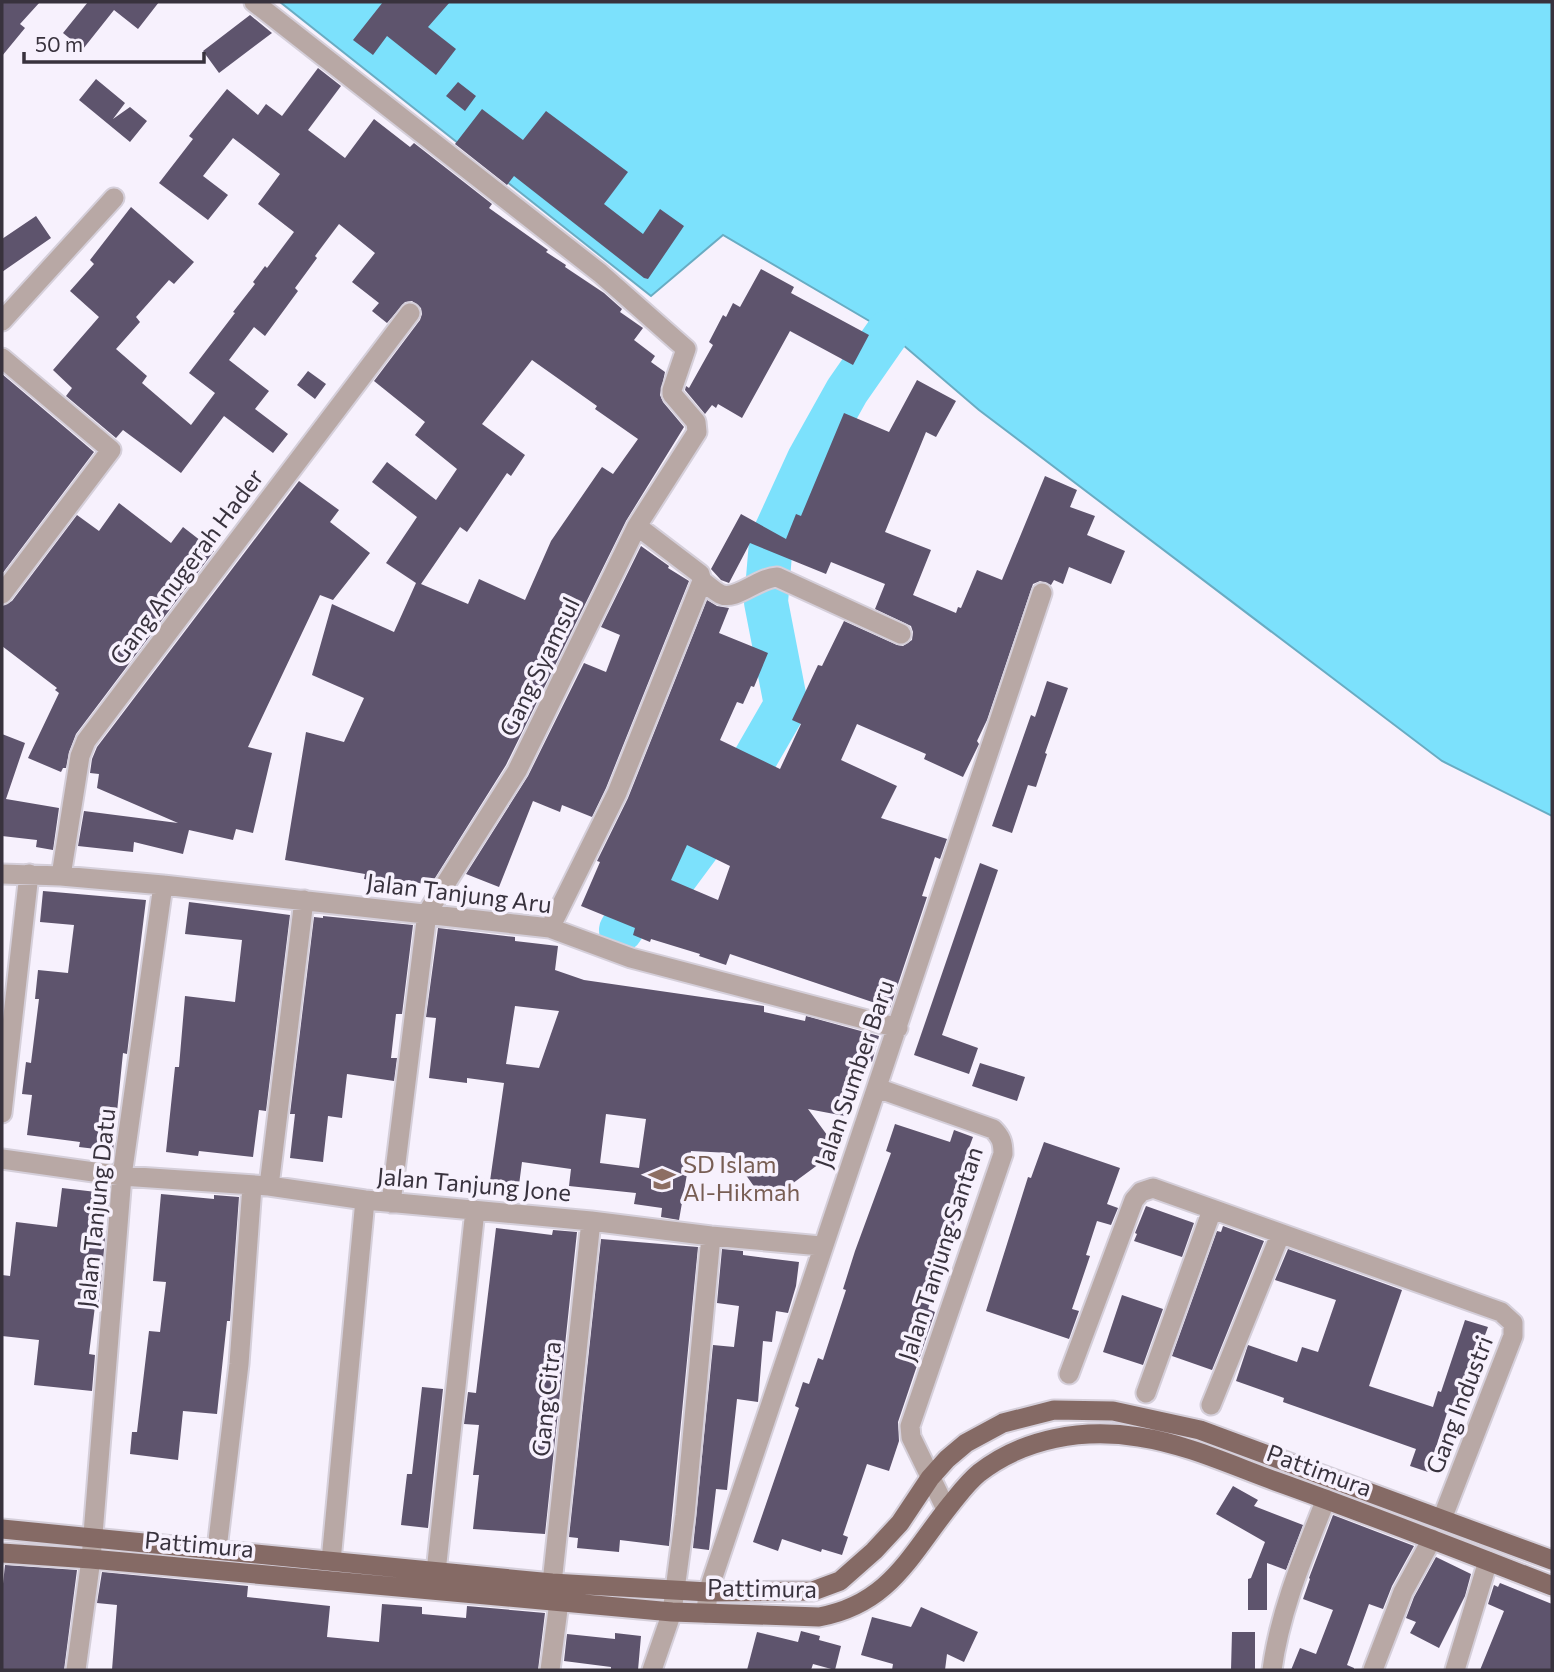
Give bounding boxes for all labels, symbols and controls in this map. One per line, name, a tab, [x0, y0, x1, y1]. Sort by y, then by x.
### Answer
scale bar	[24, 21, 205, 65]
text: 50 m	[35, 31, 83, 56]
street label: Gang Anugerah Hader	[103, 462, 269, 670]
street label: Gang Syamsul	[492, 592, 585, 741]
street label: Jalan Tanjung Aru	[365, 867, 554, 918]
street label: Jalan Sumber Baru	[808, 976, 899, 1171]
street label: Jalan Tanjung Datu	[71, 1107, 120, 1309]
street label: Jalan Tanjung Santan	[891, 1143, 988, 1364]
place label: SD Islam Al-Hikmah	[683, 1149, 800, 1206]
street label: Jalan Tanjung Jone	[376, 1161, 572, 1206]
school or university icon: SD Islam Al-Hikmah	[647, 1164, 677, 1194]
street label: Gang Industri	[1419, 1331, 1498, 1478]
street label: Gang Citra	[525, 1340, 566, 1458]
street label: Pattimura	[1263, 1437, 1376, 1502]
street label: Pattimura	[143, 1524, 255, 1563]
street label: Pattimura	[707, 1572, 817, 1603]

